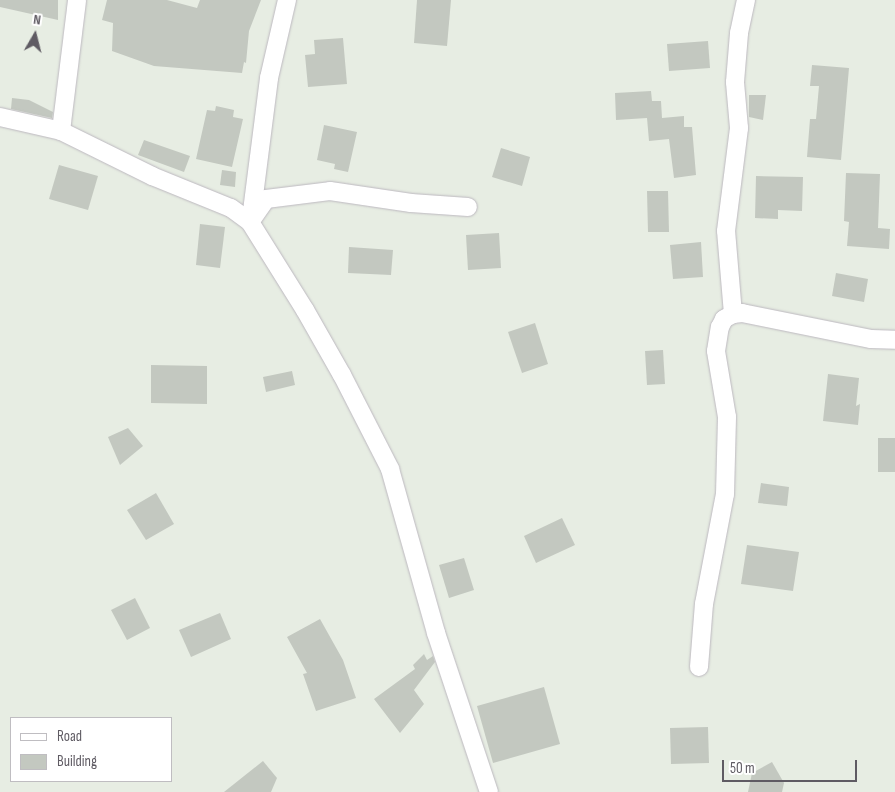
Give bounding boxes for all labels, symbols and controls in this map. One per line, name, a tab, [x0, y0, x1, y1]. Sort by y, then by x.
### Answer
north arrow	[10, 10, 60, 60]
text: N	[32, 11, 42, 29]
legend	[10, 717, 172, 782]
text: Road	[57, 727, 82, 746]
scale bar	[725, 750, 860, 782]
text: Building	[57, 752, 97, 771]
text: 50 m	[730, 759, 755, 778]

